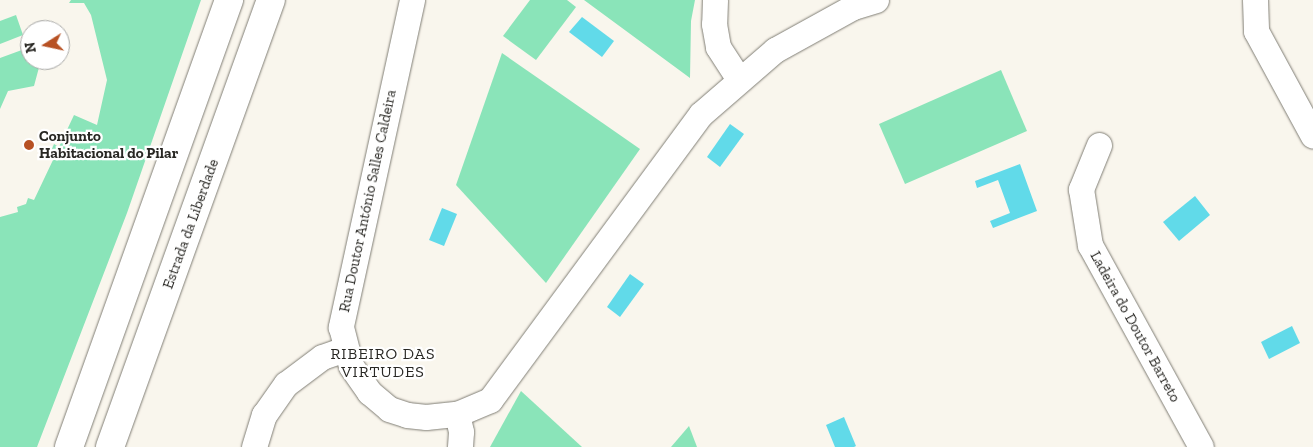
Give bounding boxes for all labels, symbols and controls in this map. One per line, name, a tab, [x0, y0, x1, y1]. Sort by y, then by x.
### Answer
north arrow	[20, 20, 70, 70]
text: N	[21, 41, 40, 54]
street label: Rua Doutor António Salles Caldeira	[336, 88, 400, 314]
place label: Conjunto Habitacional do Pilar	[39, 127, 178, 162]
marker: Conjunto Habitacional do Pilar	[23, 139, 35, 151]
street label: Estrada da Liberdade	[159, 157, 223, 291]
street label: Ladeira do Doutor Barreto	[1086, 248, 1184, 406]
district label: RIBEIRO DAS VIRTUDES	[329, 344, 437, 382]

